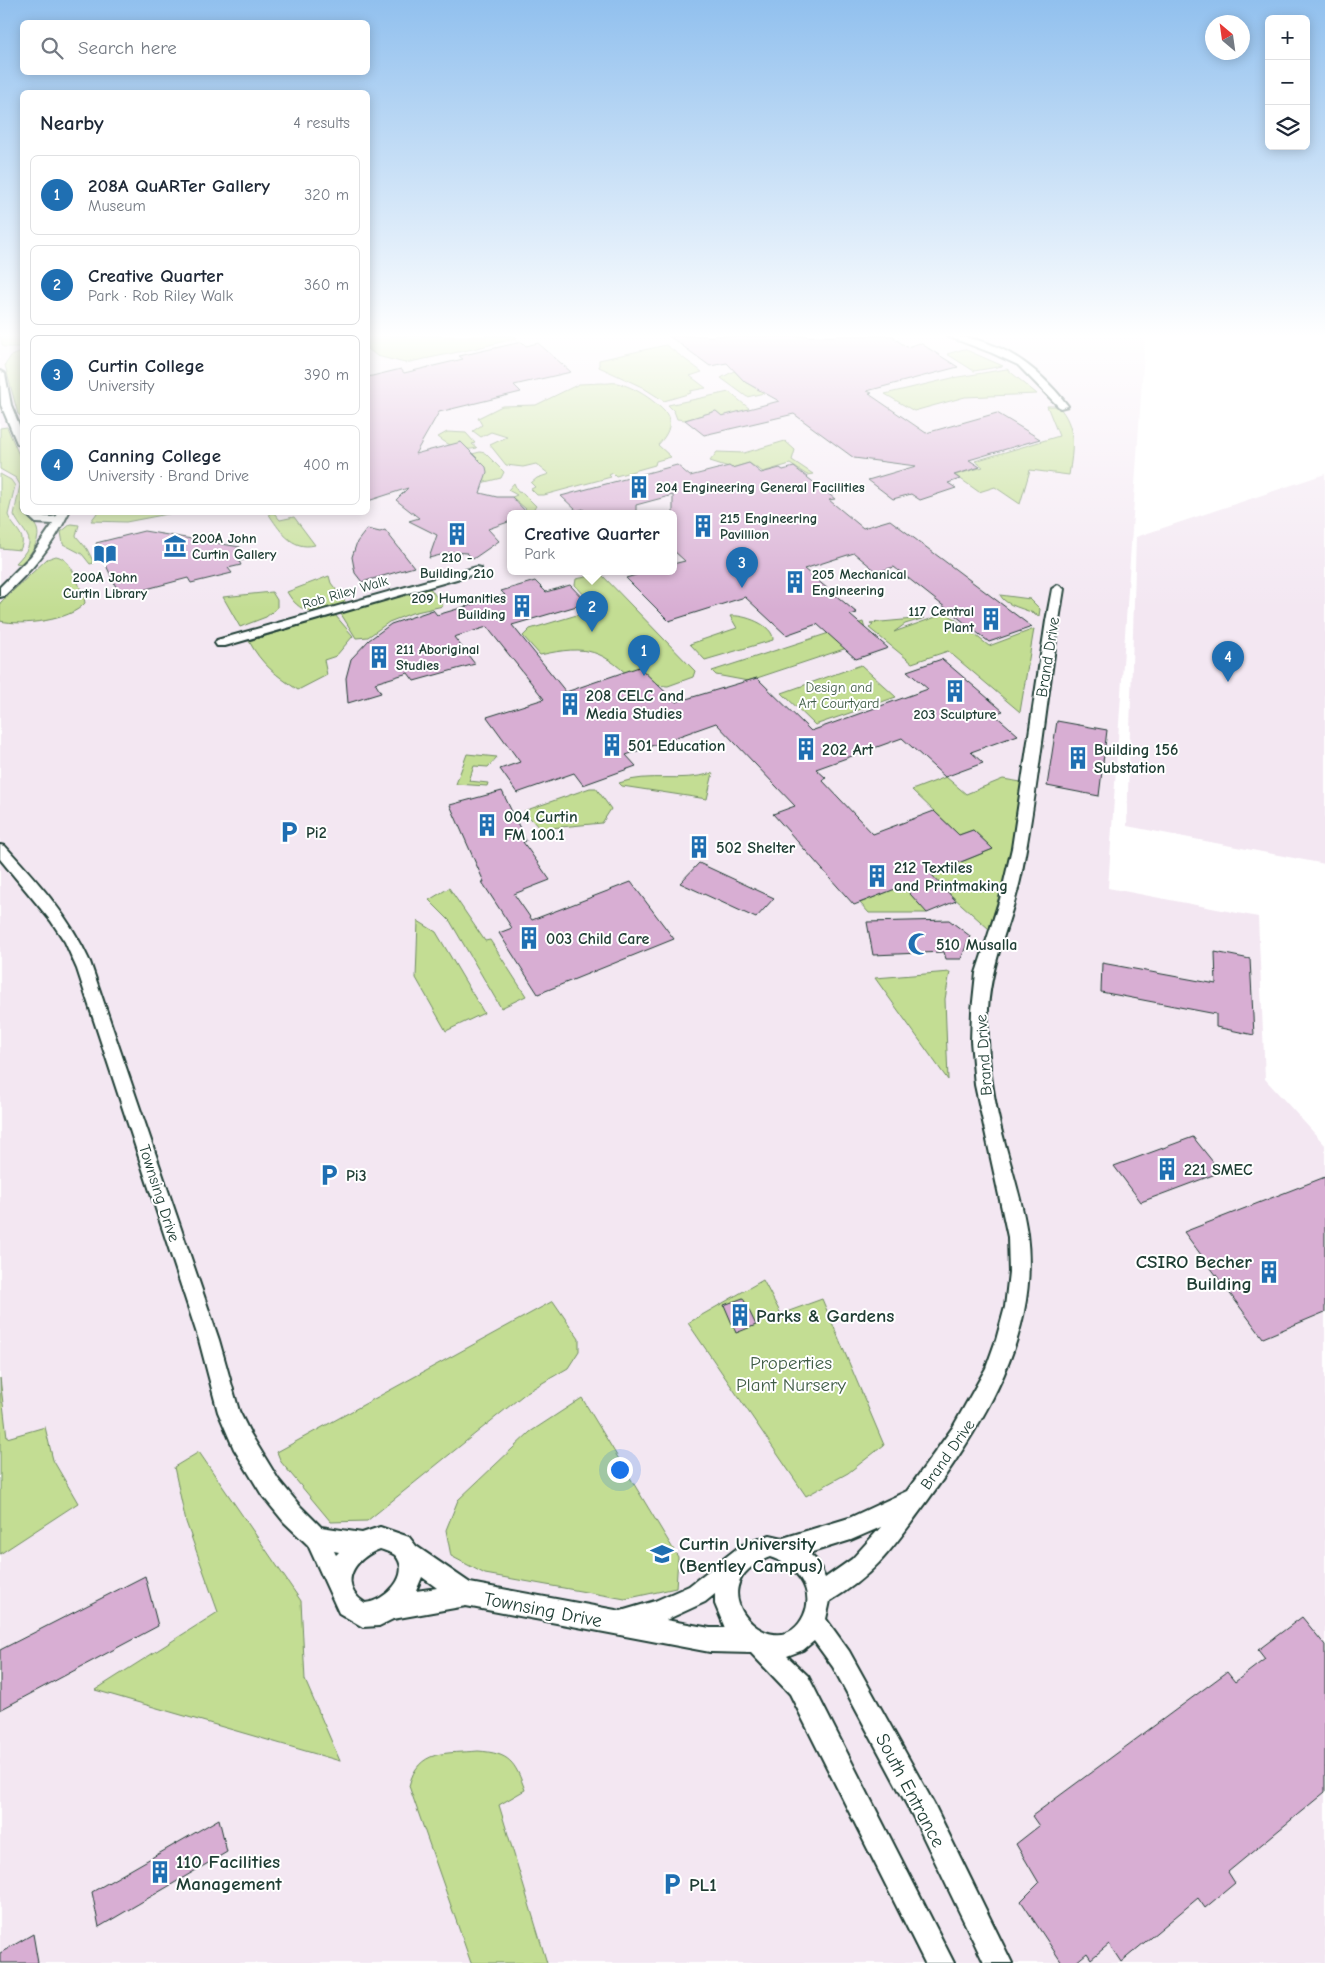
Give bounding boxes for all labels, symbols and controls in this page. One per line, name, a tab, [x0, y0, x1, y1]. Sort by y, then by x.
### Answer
north arrow	[1205, 15, 1250, 60]
map controls	[1265, 15, 1310, 150]
button: +	[1265, 15, 1310, 60]
search box	[20, 20, 370, 75]
icon: search	[38, 34, 66, 62]
text: Search here	[78, 37, 177, 59]
button: −	[1265, 60, 1310, 105]
button: layers	[1265, 105, 1310, 150]
text: Nearby	[40, 111, 104, 135]
text: 4 results	[293, 114, 350, 132]
text: 208A QuARTer Gallery	[88, 175, 270, 197]
text: 1	[54, 186, 60, 204]
text: 320 m	[304, 186, 349, 204]
text: Museum	[88, 197, 146, 215]
text: Creative Quarter	[88, 265, 223, 287]
text: 2	[53, 276, 61, 294]
text: 360 m	[304, 276, 349, 294]
text: Park · Rob Riley Walk	[88, 287, 233, 305]
text: Curtin College	[88, 355, 204, 377]
text: 3	[53, 366, 61, 384]
text: 390 m	[304, 366, 349, 384]
text: University	[88, 377, 154, 395]
text: Canning College	[88, 445, 221, 467]
text: 4	[53, 456, 61, 474]
text: 400 m	[303, 456, 349, 474]
text: University · Brand Drive	[88, 467, 249, 485]
building icon: 204 Engineering General Facilities	[626, 474, 652, 500]
place label: 204 Engineering General Facilities	[656, 479, 865, 496]
popup	[507, 510, 677, 575]
place label: 215 Engineering Pavillion	[720, 510, 818, 543]
building icon: 215 Engineering Pavillion	[690, 513, 716, 539]
building icon: 210 - Building 210	[444, 521, 470, 547]
text: Creative Quarter	[524, 523, 660, 545]
place label: 200A John Curtin Gallery	[192, 530, 277, 563]
museum icon: 200A John Curtin Gallery	[162, 533, 188, 559]
library icon: 200A John Curtin Library	[92, 541, 118, 567]
text: Park	[524, 545, 555, 563]
pin: 3	[726, 547, 758, 588]
place label: 210 - Building 210	[420, 549, 494, 582]
place label: 205 Mechanical Engineering	[812, 566, 907, 599]
place label: 200A John Curtin Library	[63, 569, 148, 602]
building icon: 205 Mechanical Engineering	[782, 569, 808, 595]
street label: Rob Riley Walk	[300, 572, 390, 613]
place label: 209 Humanities Building	[411, 590, 506, 623]
pin: 2	[576, 591, 608, 632]
building icon: 209 Humanities Building	[509, 593, 535, 619]
place label: 117 Central Plant	[909, 603, 974, 636]
building icon: 117 Central Plant	[978, 606, 1004, 632]
street label: Brand Drive	[1033, 616, 1063, 699]
pin: 1	[628, 635, 660, 676]
place label: 211 Aboriginal Studies	[396, 641, 479, 674]
pin: 4	[1212, 641, 1244, 682]
building icon: 211 Aboriginal Studies	[366, 644, 392, 670]
building icon: 203 Sculpture	[942, 678, 968, 704]
park label: Design and Art Courtyard	[799, 679, 879, 712]
place label: 208 CELC and Media Studies	[586, 687, 684, 723]
building icon: 208 CELC and Media Studies	[557, 691, 583, 717]
place label: 203 Sculpture	[914, 706, 997, 723]
building icon: 501 Education	[599, 732, 625, 758]
building icon: 202 Art	[793, 736, 819, 762]
place label: 501 Education	[628, 737, 726, 755]
place label: 202 Art	[822, 741, 874, 759]
place label: Building 156 Substation	[1094, 741, 1178, 777]
building icon: Building 156 Substation	[1065, 745, 1091, 771]
place label: 004 Curtin FM 100.1	[504, 808, 578, 844]
building icon: 004 Curtin FM 100.1	[474, 812, 500, 838]
parking icon: Pi2	[276, 819, 302, 845]
place label: Pi2	[306, 824, 327, 842]
building icon: 502 Shelter	[686, 834, 712, 860]
place label: 502 Shelter	[716, 839, 796, 857]
place label: 212 Textiles and Printmaking	[894, 859, 1008, 895]
building icon: 212 Textiles and Printmaking	[864, 863, 890, 889]
building icon: 003 Child Care	[516, 925, 542, 951]
place label: 003 Child Care	[546, 930, 649, 948]
mosque icon: 510 Musalla	[906, 931, 932, 957]
place label: 510 Musalla	[936, 936, 1017, 954]
street label: Brand Drive	[972, 1014, 996, 1096]
street label: Townsing Drive	[135, 1142, 183, 1244]
building icon: 221 SMEC	[1154, 1156, 1180, 1182]
place label: 221 SMEC	[1184, 1161, 1253, 1179]
parking icon: Pi3	[316, 1162, 342, 1188]
place label: Pi3	[346, 1167, 367, 1185]
place label: CSIRO Becher Building	[1136, 1251, 1252, 1295]
building icon: CSIRO Becher Building	[1256, 1259, 1282, 1285]
building icon: Parks & Gardens	[727, 1302, 753, 1328]
place label: Parks & Gardens	[756, 1305, 894, 1327]
park label: Properties Plant Nursery	[736, 1352, 847, 1396]
street label: Brand Drive	[917, 1416, 979, 1493]
your location	[607, 1457, 633, 1483]
place label: Curtin University (Bentley Campus)	[679, 1533, 823, 1577]
school or university icon: Curtin University (Bentley Campus)	[649, 1541, 675, 1567]
street label: Townsing Drive	[482, 1588, 604, 1632]
street label: South Entrance	[871, 1730, 949, 1851]
place label: 110 Facilities Management	[176, 1851, 282, 1895]
building icon: 110 Facilities Management	[147, 1859, 173, 1885]
parking icon: PL1	[659, 1871, 685, 1897]
place label: PL1	[689, 1874, 717, 1896]

